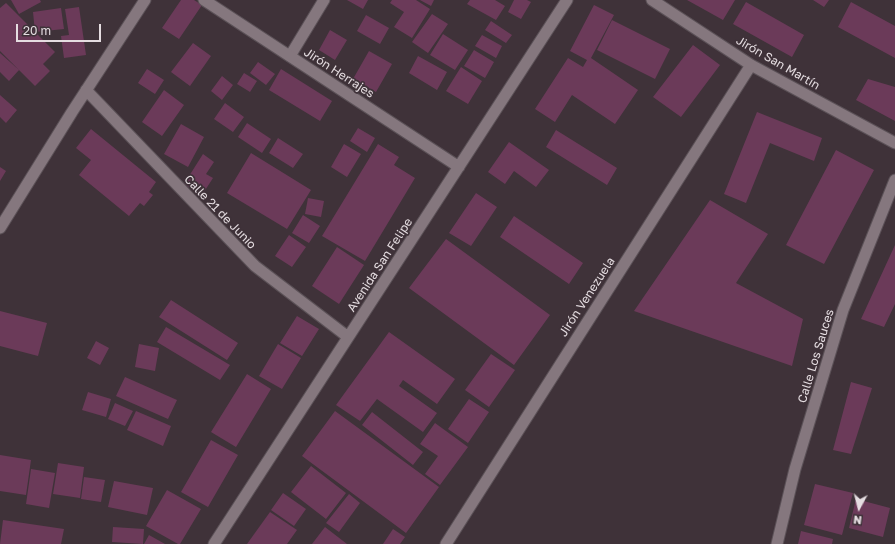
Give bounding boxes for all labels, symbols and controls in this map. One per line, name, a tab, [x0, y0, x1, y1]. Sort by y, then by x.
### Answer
scale bar	[18, 16, 103, 42]
text: 20 m	[23, 23, 51, 38]
street label: Jirón San Martín	[734, 33, 822, 93]
street label: Jirón Herrajes	[301, 45, 377, 101]
street label: Calle 21 de Junio	[181, 172, 259, 252]
street label: Avenida San Felipe	[344, 215, 416, 315]
street label: Jirón Venezuela	[556, 255, 618, 339]
street label: Calle Los Sauces	[795, 307, 837, 405]
north arrow	[839, 488, 879, 528]
text: N	[853, 513, 862, 527]

